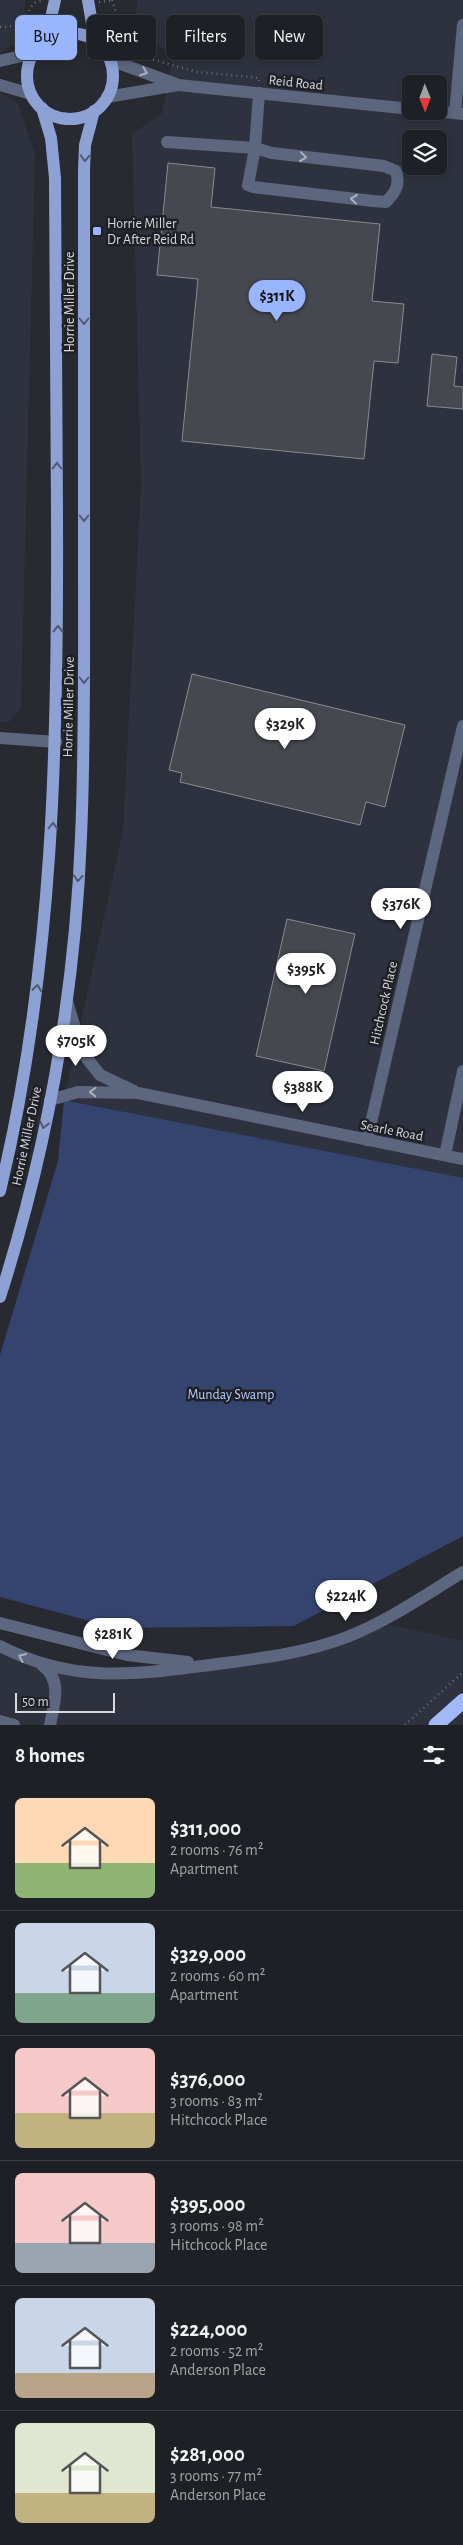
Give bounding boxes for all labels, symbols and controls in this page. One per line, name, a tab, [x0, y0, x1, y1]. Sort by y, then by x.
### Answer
chip: Buy	[15, 15, 77, 60]
chip: Rent	[87, 15, 156, 60]
chip: Filters	[166, 15, 245, 60]
chip: New	[255, 15, 323, 60]
one-way arrow	[139, 66, 148, 76]
street label: Reid Road	[268, 73, 324, 93]
north arrow	[402, 75, 448, 120]
map controls	[402, 75, 447, 175]
button: layers	[402, 130, 447, 175]
one-way arrow	[299, 151, 307, 162]
one-way arrow	[79, 155, 90, 163]
one-way arrow	[350, 194, 358, 205]
place label: Horrie Miller Dr After Reid Rd	[107, 217, 194, 247]
marker: Horrie Miller Dr After Reid Rd	[91, 225, 103, 237]
street label: Horrie Miller Drive	[63, 252, 77, 352]
pin: $311K	[242, 280, 312, 322]
text: $311K	[260, 288, 294, 304]
one-way arrow	[79, 318, 89, 325]
one-way arrow	[52, 462, 62, 470]
one-way arrow	[79, 514, 89, 522]
one-way arrow	[53, 625, 63, 632]
street label: Horrie Miller Drive	[61, 656, 77, 758]
one-way arrow	[79, 677, 89, 685]
pin: $329K	[250, 708, 320, 750]
text: $329K	[266, 716, 304, 732]
one-way arrow	[47, 822, 58, 830]
one-way arrow	[73, 874, 84, 882]
pin: $376K	[366, 888, 436, 930]
text: $376K	[382, 896, 420, 912]
pin: $395K	[271, 952, 341, 995]
street label: Hitchcock Place	[368, 960, 400, 1046]
text: $395K	[287, 961, 325, 977]
one-way arrow	[31, 984, 42, 992]
pin: $705K	[41, 1024, 111, 1067]
text: $705K	[57, 1033, 95, 1049]
pin: $388K	[268, 1070, 338, 1113]
text: $388K	[283, 1079, 323, 1095]
street label: Horrie Miller Drive	[10, 1085, 44, 1187]
one-way arrow	[89, 1087, 97, 1097]
street label: Searle Road	[359, 1118, 424, 1144]
one-way arrow	[39, 1121, 50, 1130]
park label: Munday Swamp	[187, 1388, 275, 1402]
pin: $224K	[311, 1580, 381, 1622]
text: $224K	[326, 1588, 366, 1604]
pin: $281K	[78, 1618, 148, 1660]
text: $281K	[94, 1626, 132, 1642]
one-way arrow	[18, 1653, 27, 1664]
scale bar	[15, 1690, 115, 1713]
text: 50 m	[22, 1695, 49, 1709]
icon: filters	[420, 1741, 448, 1769]
text: 8 homes	[15, 1745, 85, 1766]
icon: home	[55, 1818, 115, 1878]
text: $311,000	[170, 1818, 241, 1839]
text: 2 rooms · 76 m²	[170, 1842, 264, 1858]
text: Apartment	[170, 1861, 238, 1877]
icon: home	[55, 1943, 115, 2003]
text: $329,000	[170, 1944, 246, 1965]
text: 2 rooms · 60 m²	[170, 1968, 265, 1984]
text: Apartment	[170, 1987, 238, 2003]
icon: home	[55, 2068, 115, 2128]
text: $376,000	[170, 2069, 245, 2090]
text: 3 rooms · 83 m²	[170, 2093, 263, 2109]
text: Hitchcock Place	[170, 2112, 267, 2128]
icon: home	[55, 2193, 115, 2253]
text: $395,000	[170, 2194, 245, 2215]
text: 3 rooms · 98 m²	[170, 2218, 264, 2234]
text: Hitchcock Place	[170, 2237, 267, 2253]
icon: home	[55, 2318, 115, 2378]
text: $224,000	[170, 2319, 247, 2340]
text: 2 rooms · 52 m²	[170, 2343, 263, 2359]
text: Anderson Place	[170, 2362, 266, 2378]
icon: home	[55, 2443, 115, 2503]
text: $281,000	[170, 2444, 245, 2465]
text: 3 rooms · 77 m²	[170, 2468, 262, 2484]
text: Anderson Place	[170, 2487, 266, 2503]

